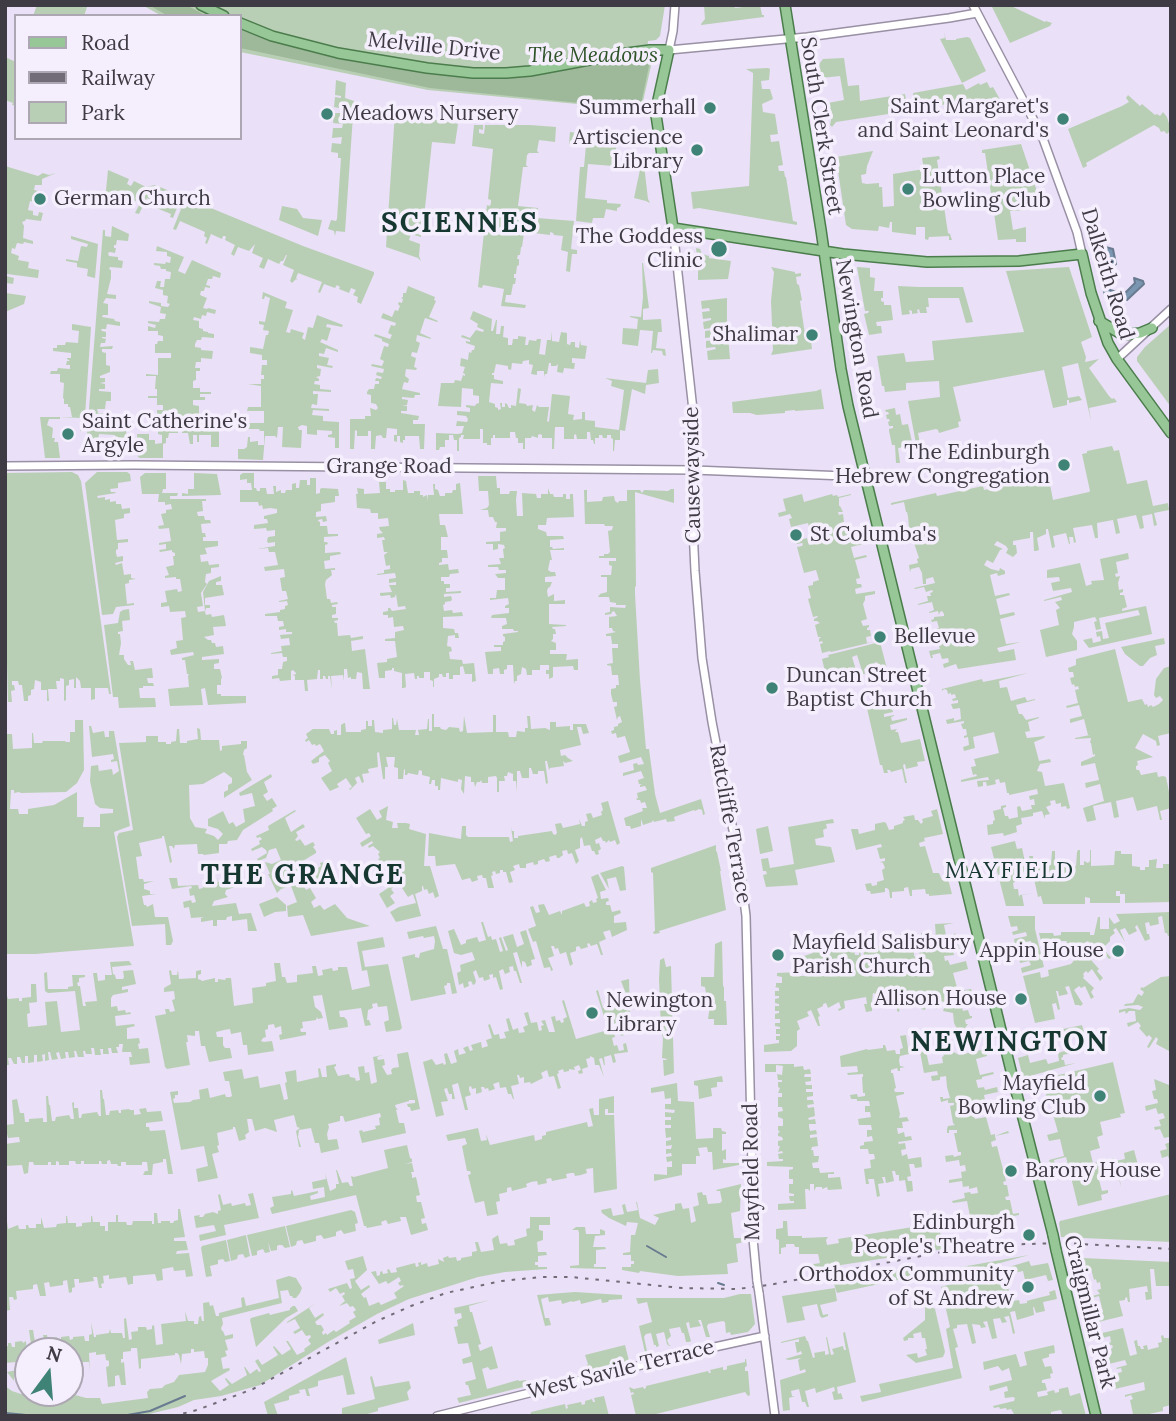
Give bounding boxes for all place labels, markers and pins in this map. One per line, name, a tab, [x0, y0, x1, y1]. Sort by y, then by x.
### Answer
place label: Saint Margaret's and Saint Leonard's	[858, 94, 1049, 144]
place label: Summerhall	[579, 95, 696, 121]
marker: Summerhall	[702, 100, 718, 116]
place label: Meadows Nursery	[341, 101, 518, 127]
marker: Meadows Nursery	[319, 106, 335, 122]
marker: Saint Margaret's and Saint Leonard's	[1055, 111, 1071, 127]
place label: Artiscience Library	[573, 125, 683, 175]
marker: Artiscience Library	[689, 142, 705, 158]
place label: Lutton Place Bowling Club	[922, 164, 1051, 214]
marker: Lutton Place Bowling Club	[900, 181, 916, 197]
place label: German Church	[54, 186, 211, 212]
marker: German Church	[32, 191, 48, 207]
place label: The Goddess Clinic	[576, 224, 703, 274]
marker: The Goddess Clinic	[709, 239, 729, 259]
place label: Shalimar	[712, 322, 798, 348]
marker: Shalimar	[804, 327, 820, 343]
place label: Saint Catherine's Argyle	[82, 409, 247, 459]
marker: Saint Catherine's Argyle	[60, 426, 76, 442]
place label: The Edinburgh Hebrew Congregation	[835, 440, 1050, 490]
marker: The Edinburgh Hebrew Congregation	[1056, 457, 1072, 473]
place label: St Columba's	[810, 522, 936, 548]
marker: St Columba's	[788, 527, 804, 543]
place label: Bellevue	[894, 624, 976, 650]
marker: Bellevue	[872, 629, 888, 645]
place label: Duncan Street Baptist Church	[786, 663, 932, 713]
marker: Duncan Street Baptist Church	[764, 680, 780, 696]
place label: Mayfield Salisbury Parish Church	[792, 930, 971, 980]
place label: Appin House	[980, 938, 1104, 964]
marker: Appin House	[1110, 943, 1126, 959]
marker: Mayfield Salisbury Parish Church	[770, 947, 786, 963]
place label: Allison House	[874, 986, 1007, 1012]
place label: Newington Library	[606, 988, 713, 1038]
marker: Allison House	[1013, 991, 1029, 1007]
marker: Newington Library	[584, 1005, 600, 1021]
place label: Mayfield Bowling Club	[957, 1071, 1086, 1121]
marker: Mayfield Bowling Club	[1092, 1088, 1108, 1104]
place label: Barony House	[1025, 1158, 1161, 1184]
marker: Barony House	[1003, 1163, 1019, 1179]
place label: Edinburgh People's Theatre	[853, 1210, 1015, 1260]
marker: Edinburgh People's Theatre	[1021, 1227, 1037, 1243]
place label: Orthodox Community of St Andrew	[798, 1262, 1014, 1312]
marker: Orthodox Community of St Andrew	[1020, 1279, 1036, 1295]

